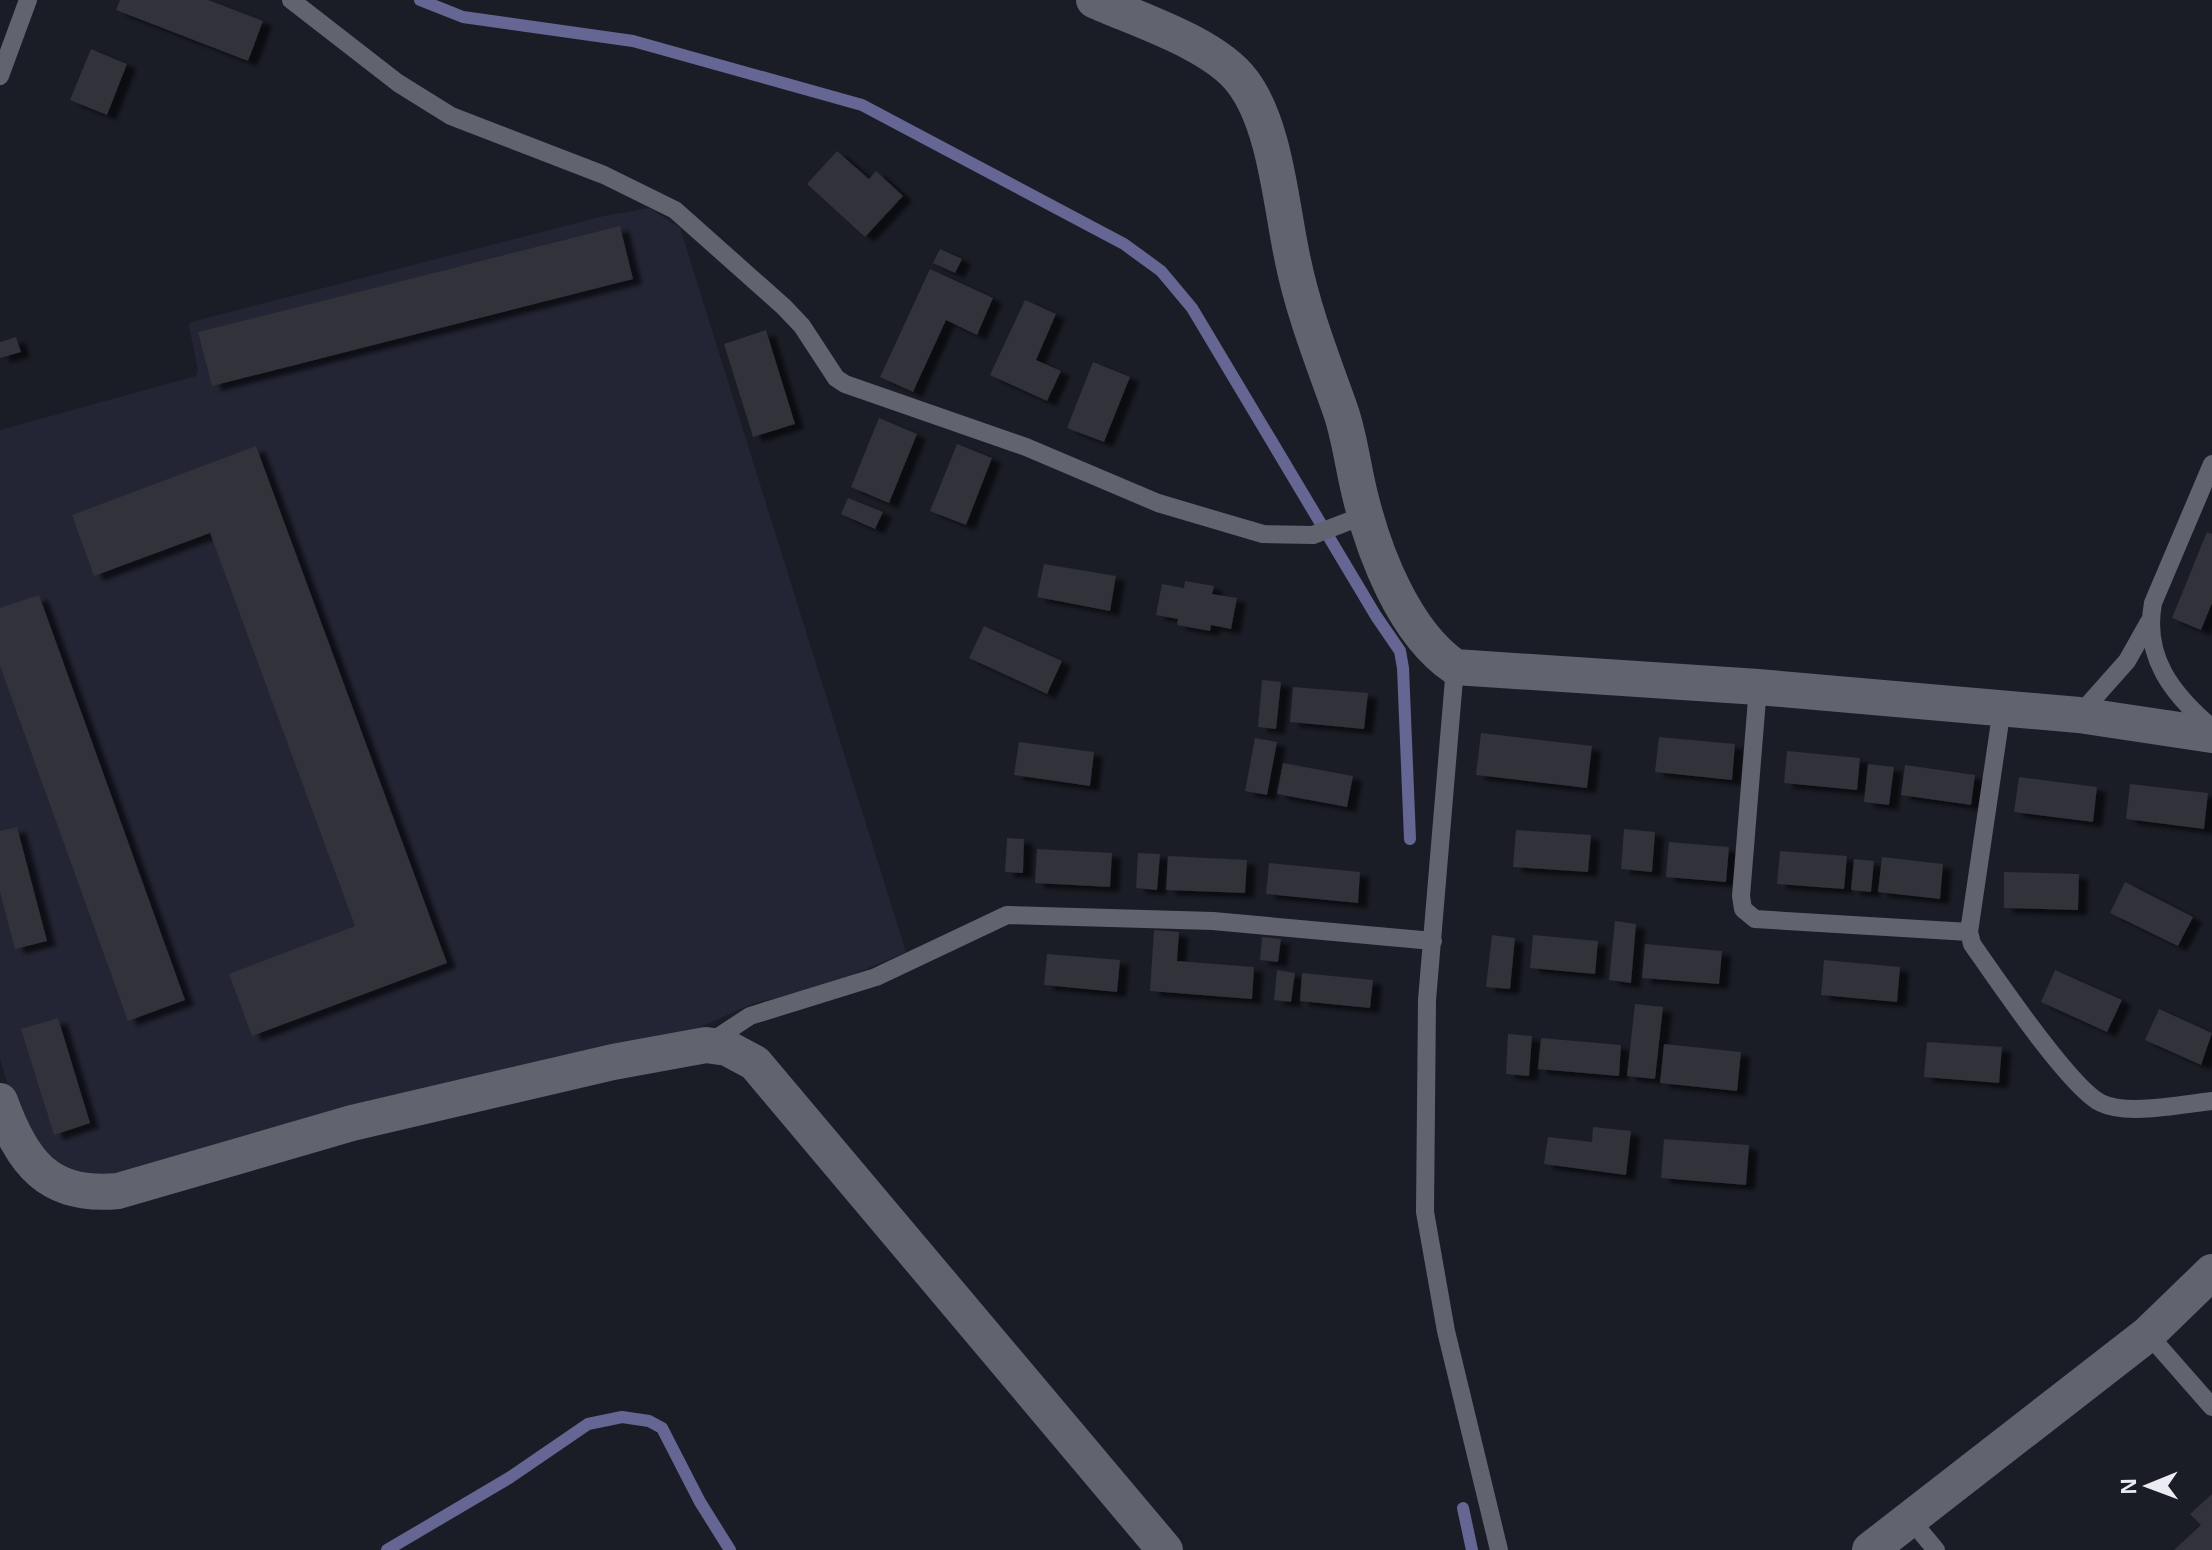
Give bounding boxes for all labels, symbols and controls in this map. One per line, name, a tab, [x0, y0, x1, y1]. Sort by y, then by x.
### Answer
north arrow	[2108, 1446, 2188, 1526]
text: N	[2116, 1478, 2141, 1495]

